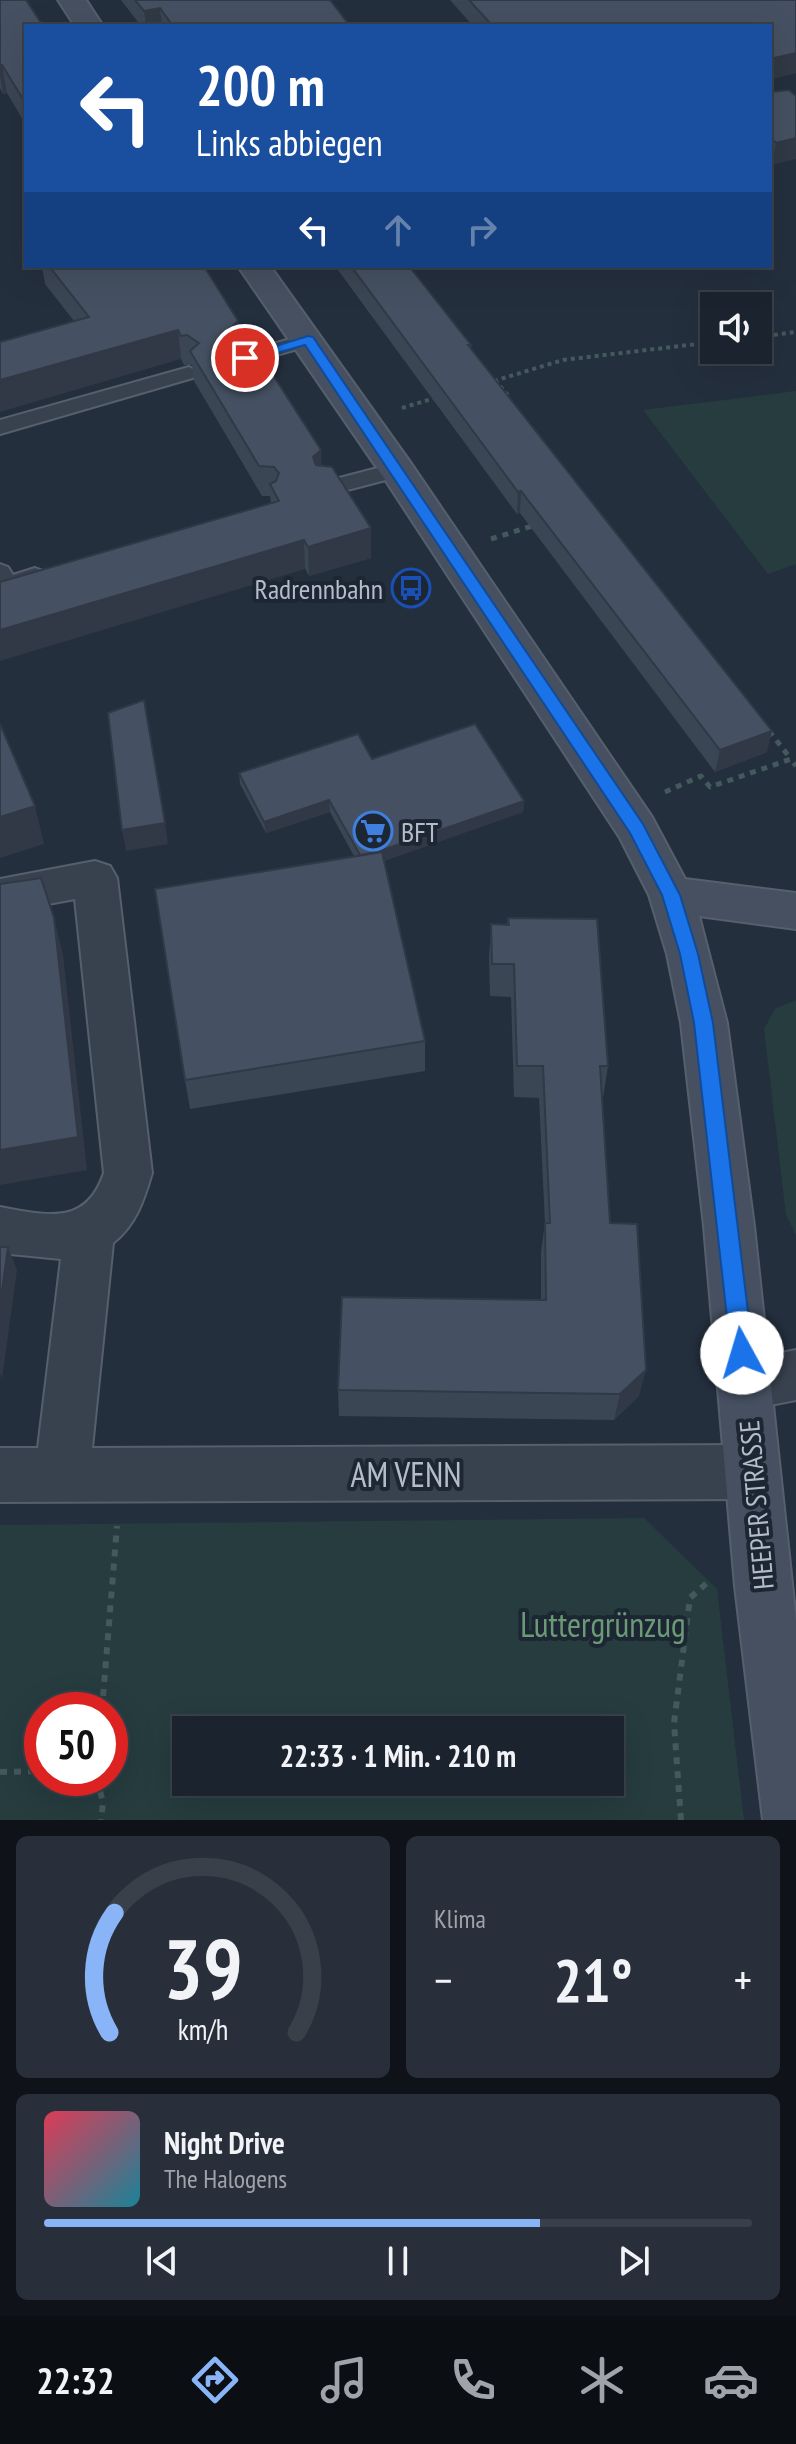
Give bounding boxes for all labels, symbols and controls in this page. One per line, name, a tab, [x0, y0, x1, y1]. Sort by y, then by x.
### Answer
text: 200 m	[196, 49, 325, 121]
icon: left	[64, 56, 168, 160]
text: Links abbiegen	[196, 119, 383, 166]
icon: left	[292, 208, 336, 252]
icon: ahead	[376, 208, 420, 252]
icon: right	[460, 208, 504, 252]
map controls	[700, 292, 772, 364]
button: sound	[700, 292, 772, 364]
pin	[211, 324, 279, 392]
icon: arrive	[223, 336, 267, 380]
bus stop icon: Radrennbahn	[390, 567, 432, 609]
place label: Radrennbahn	[254, 570, 383, 607]
supermarket icon: BFT	[352, 810, 394, 852]
place label: BFT	[401, 813, 439, 850]
position arrow	[700, 1311, 784, 1395]
street label: HEEPER STRASSE	[730, 1419, 782, 1591]
street label: AM VENN	[350, 1452, 462, 1496]
park label: Luttergrünzug	[520, 1602, 686, 1646]
speed limit sign: 50	[24, 1692, 128, 1796]
text: 22:33 · 1 Min. · 210 m	[280, 1736, 516, 1775]
text: Klima	[434, 1902, 486, 1935]
text: 39	[163, 1914, 243, 2022]
text: 21°	[553, 1941, 633, 2019]
text: −	[434, 1951, 452, 2008]
text: +	[734, 1951, 752, 2008]
text: km/h	[178, 2011, 228, 2048]
text: Night Drive	[164, 2123, 285, 2162]
text: The Halogens	[164, 2162, 287, 2195]
icon: previous	[140, 2239, 184, 2283]
icon: pause	[376, 2239, 420, 2283]
icon: next	[612, 2239, 656, 2283]
icon: directions	[187, 2352, 243, 2408]
icon: music	[316, 2352, 372, 2408]
icon: phone	[445, 2352, 501, 2408]
icon: climate	[574, 2352, 630, 2408]
icon: car	[703, 2352, 759, 2408]
text: 22:32	[37, 2357, 114, 2404]

